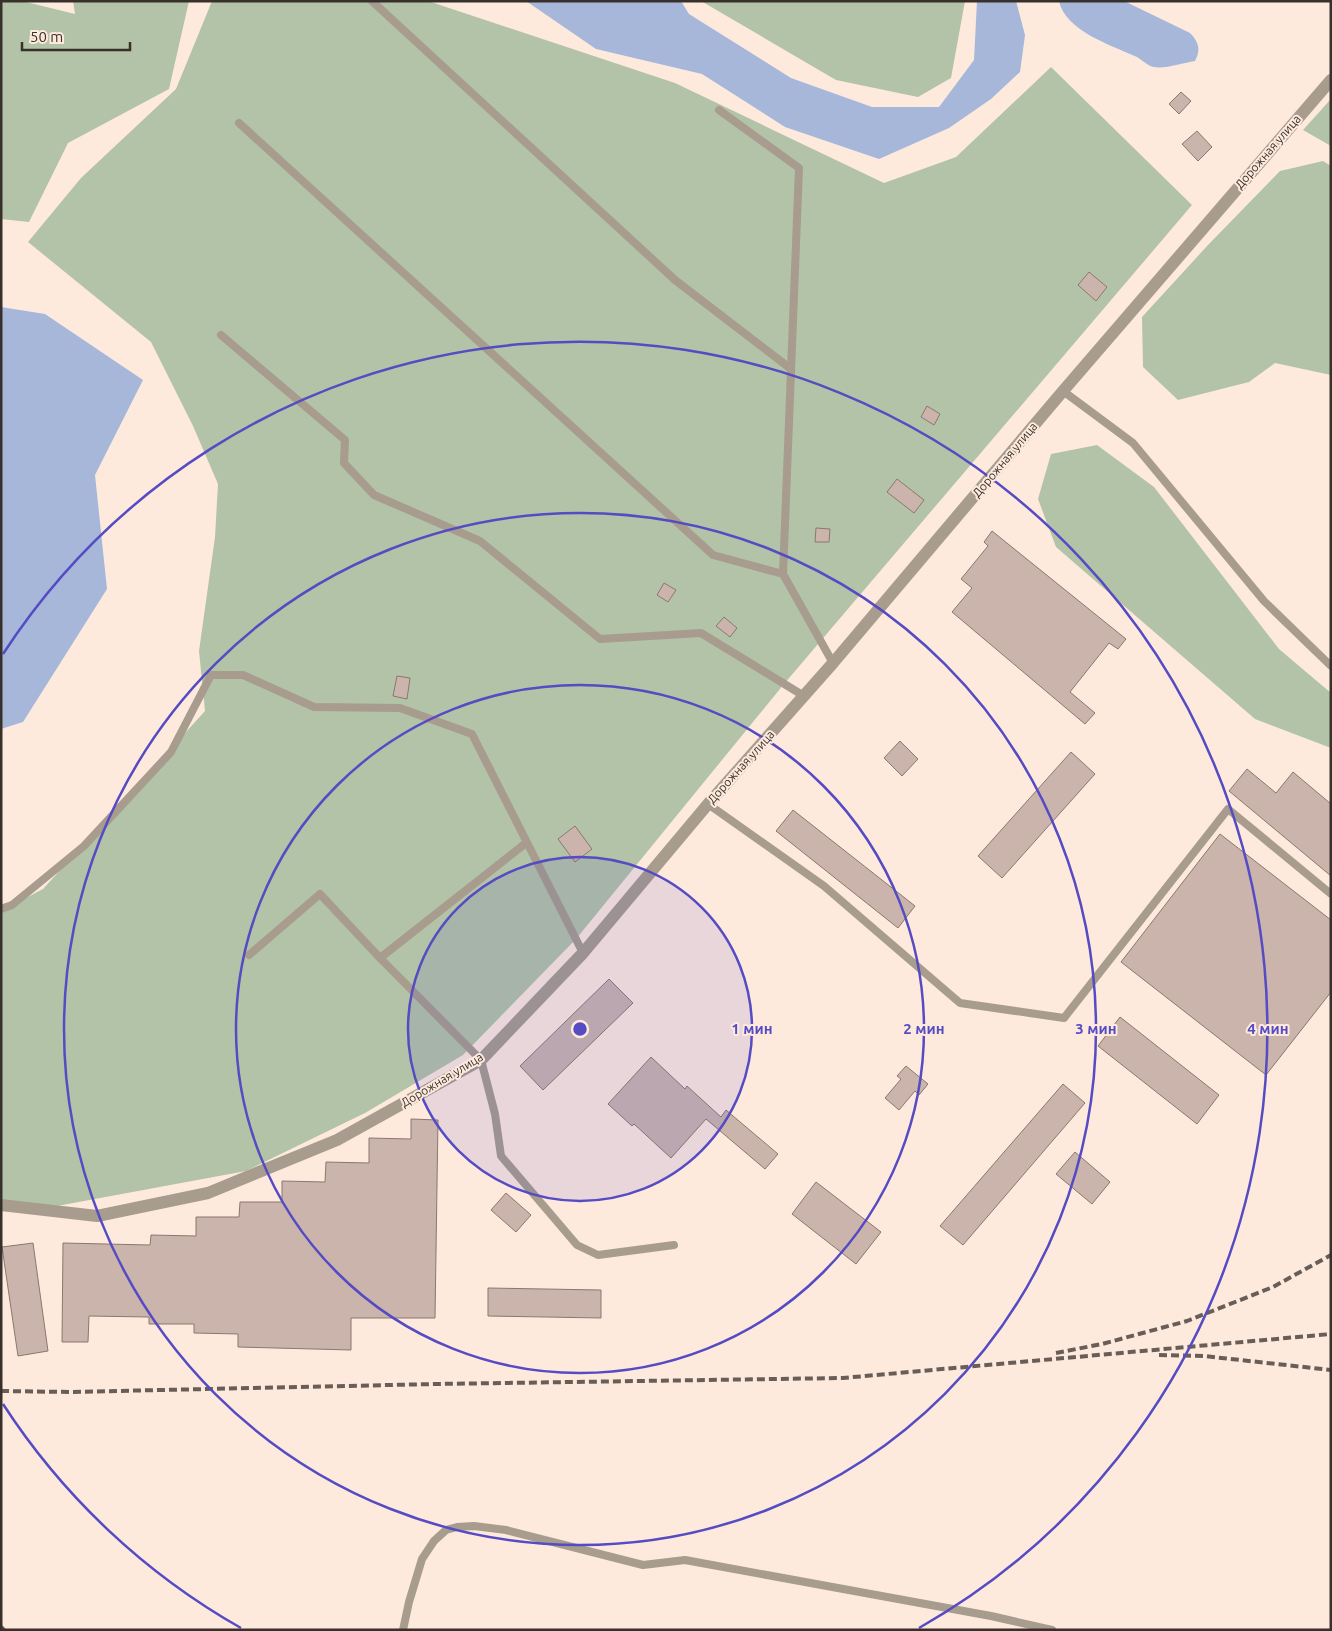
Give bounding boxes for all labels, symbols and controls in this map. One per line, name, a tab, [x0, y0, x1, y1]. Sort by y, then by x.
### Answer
scale bar	[22, 20, 130, 52]
text: 50 m	[30, 28, 63, 45]
street label: Дорожная улица	[1232, 112, 1303, 191]
street label: Дорожная улица	[970, 420, 1040, 500]
street label: Дорожная улица	[705, 728, 777, 806]
centre of rings	[571, 1020, 589, 1038]
text: 1 мин	[731, 1020, 773, 1037]
text: 2 мин	[903, 1020, 945, 1037]
text: 3 мин	[1075, 1020, 1117, 1037]
text: 4 мин	[1247, 1020, 1289, 1037]
street label: Дорожная улица	[398, 1050, 485, 1109]

